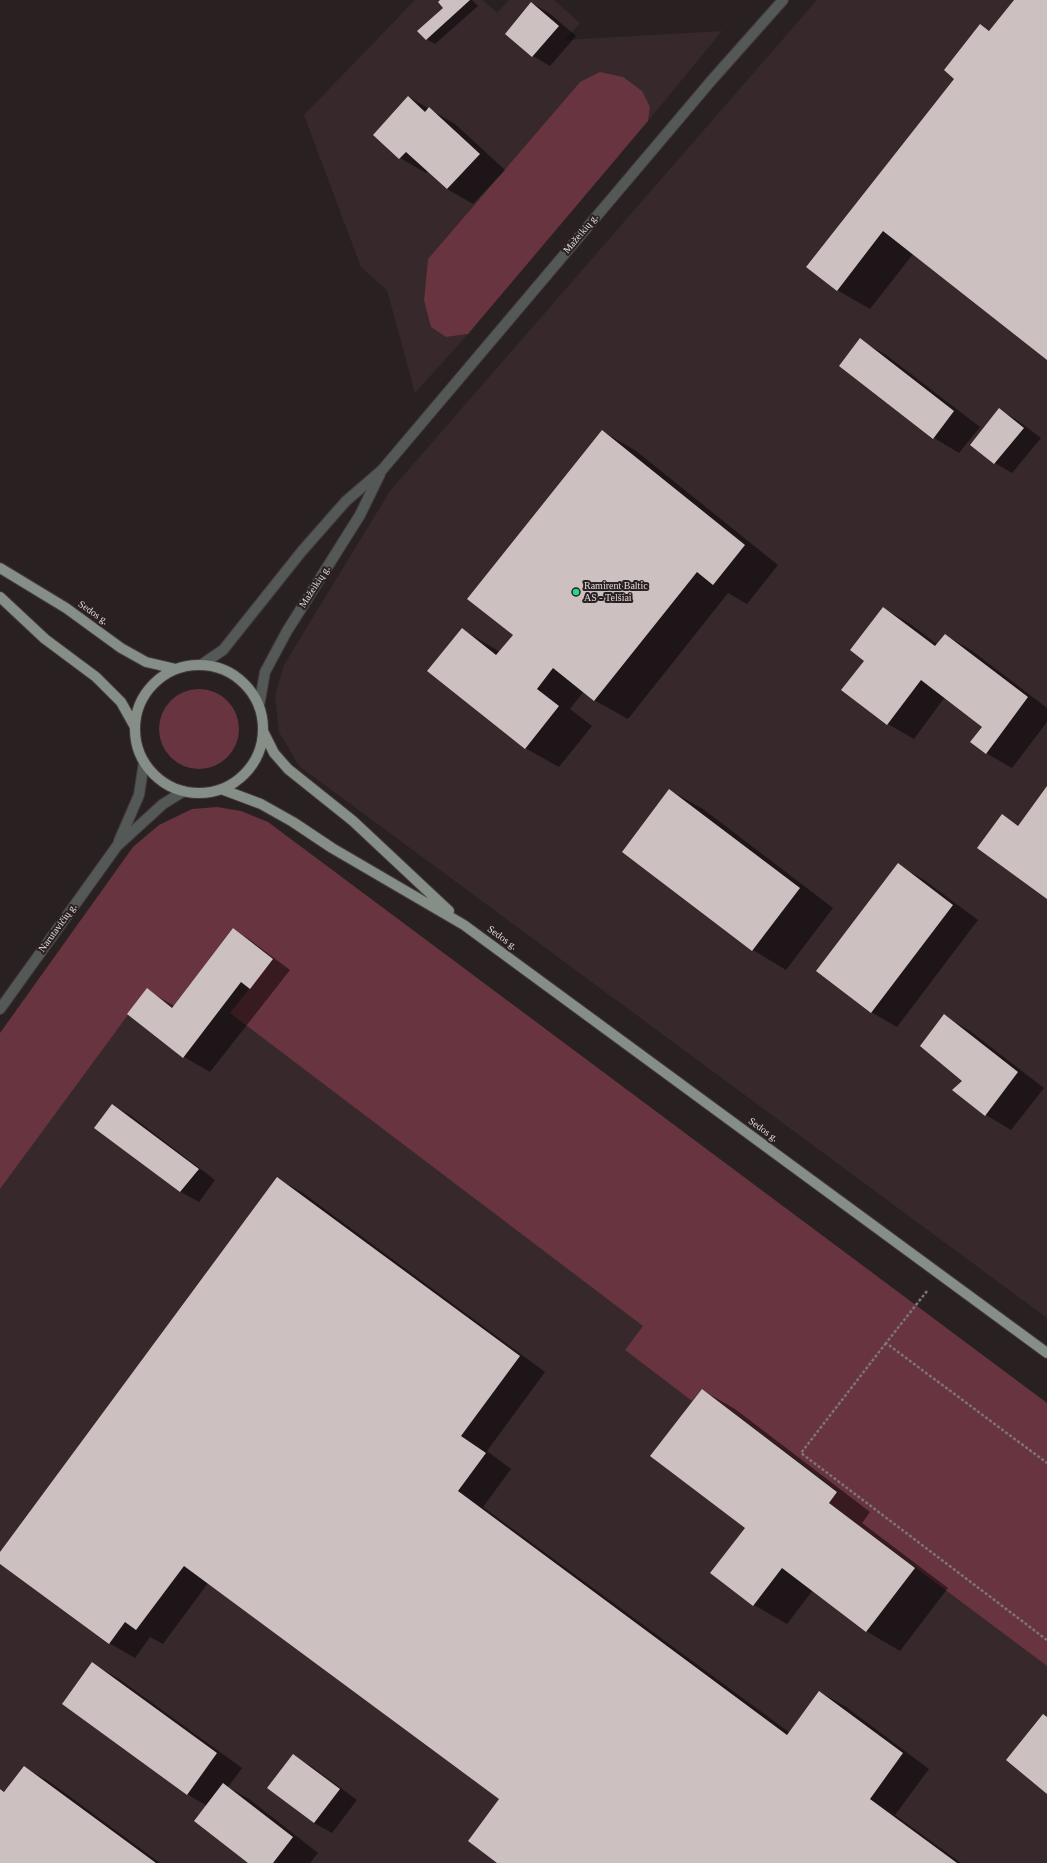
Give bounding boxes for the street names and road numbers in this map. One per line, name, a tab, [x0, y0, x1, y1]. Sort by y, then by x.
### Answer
street label: Mažeikių g.	[561, 212, 601, 256]
street label: Mažeikių g.	[297, 564, 333, 610]
street label: Sedos g.	[76, 598, 110, 628]
street label: Narutavičių g.	[36, 901, 80, 955]
street label: Sedos g.	[485, 923, 519, 953]
street label: Sedos g.	[746, 1115, 780, 1145]

